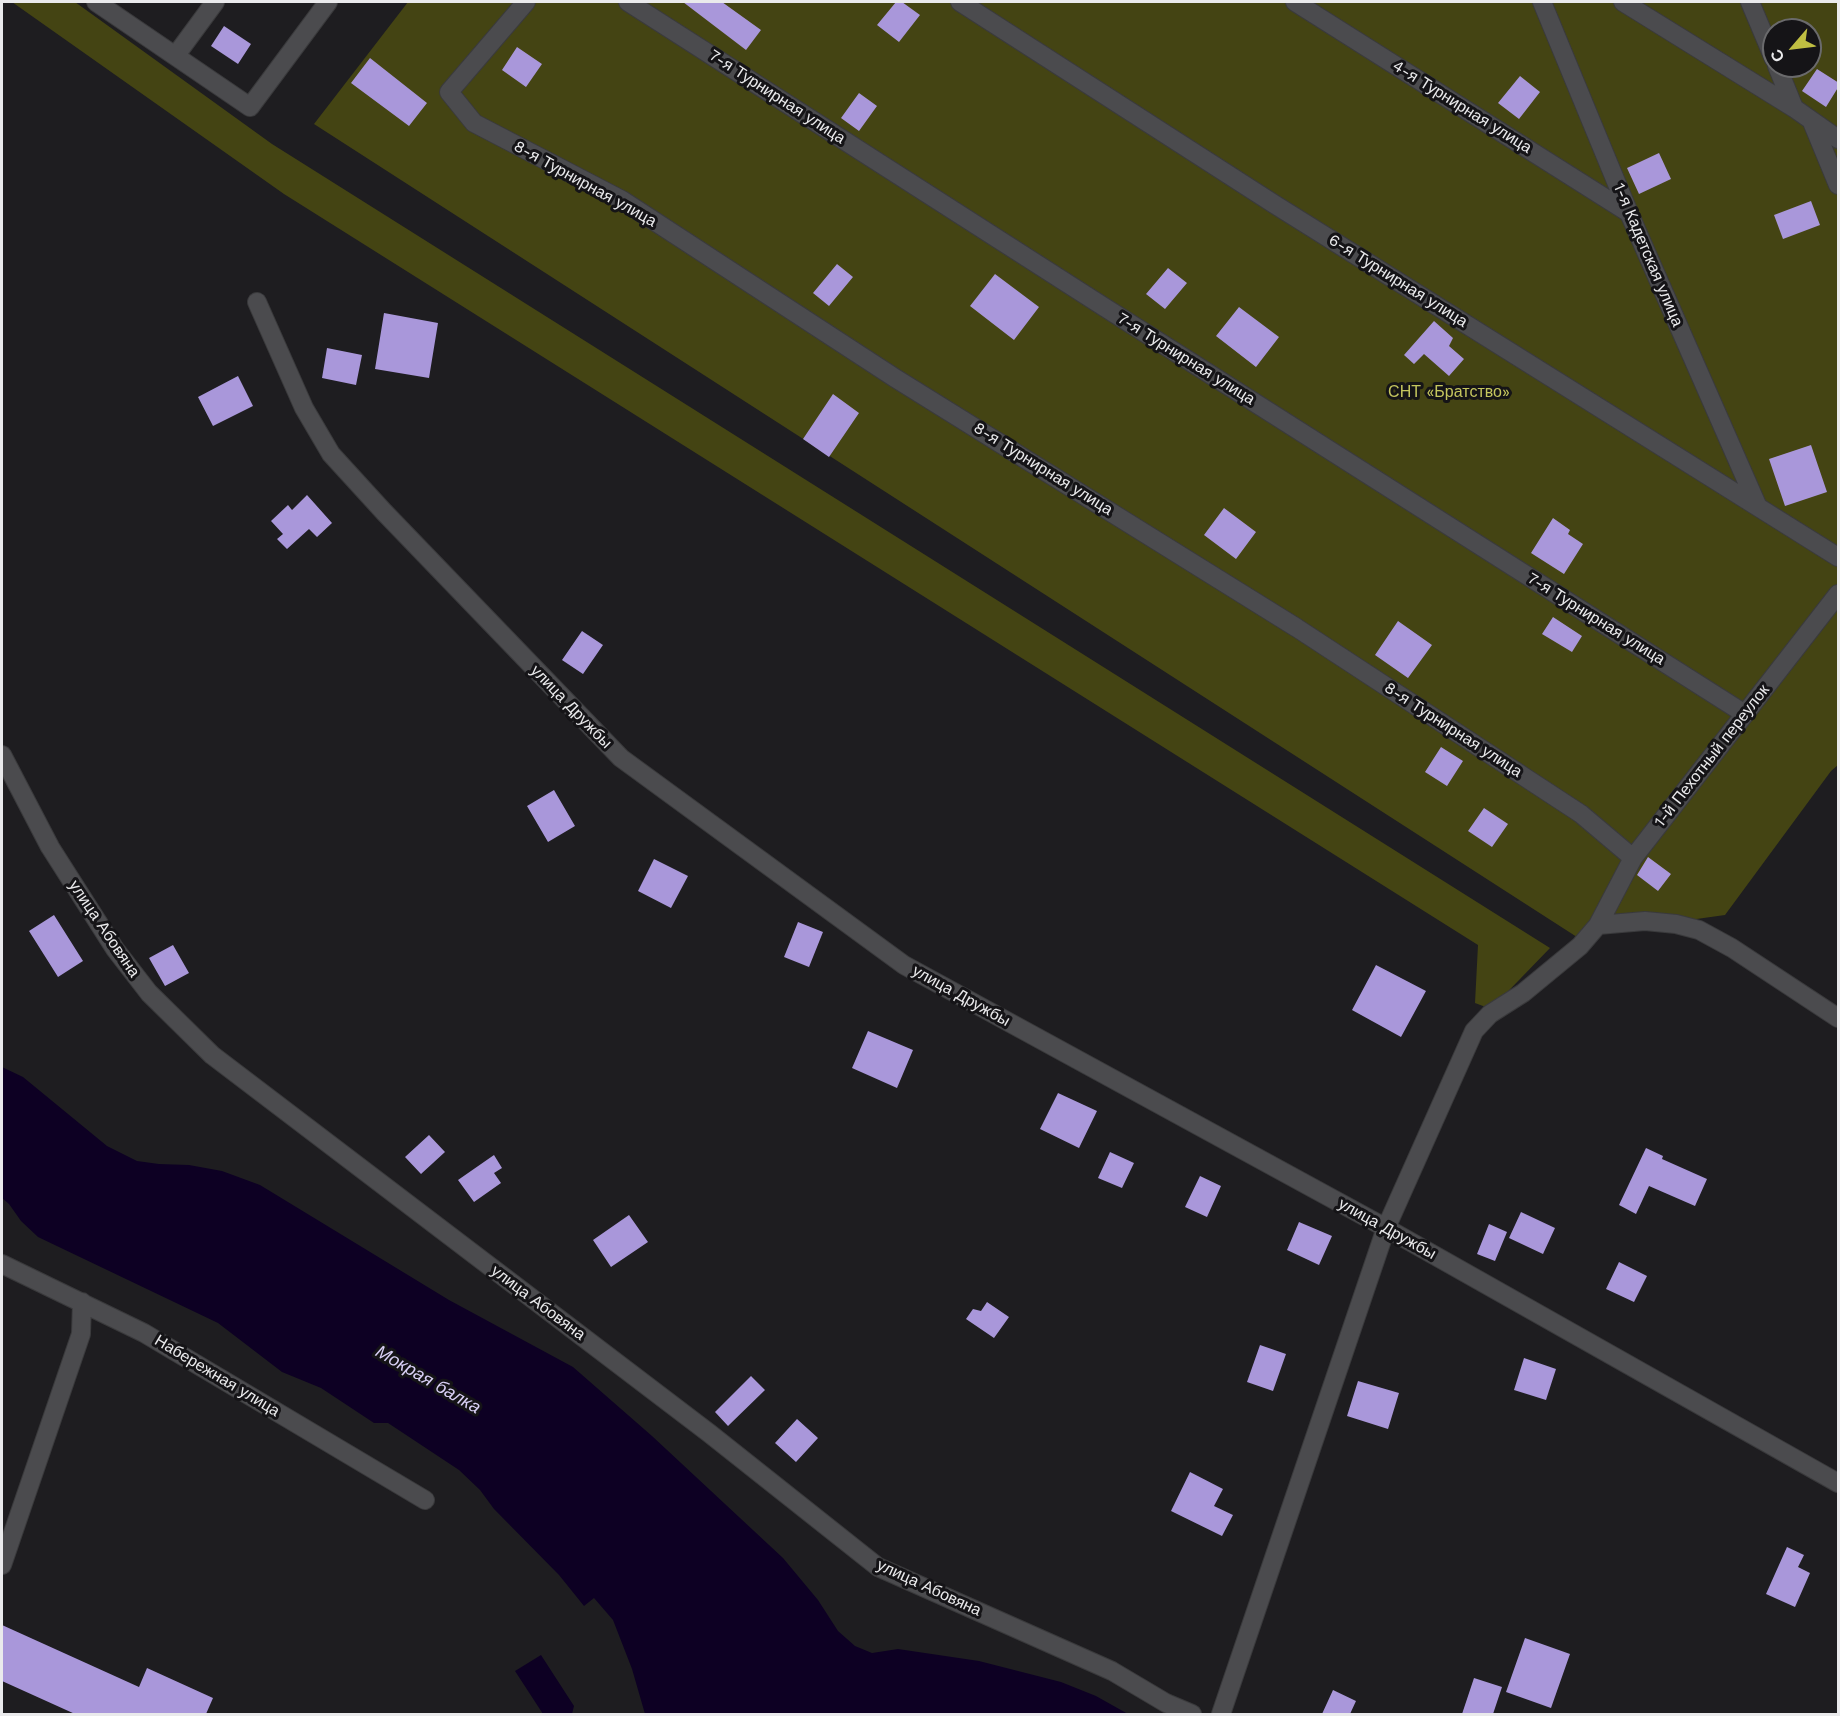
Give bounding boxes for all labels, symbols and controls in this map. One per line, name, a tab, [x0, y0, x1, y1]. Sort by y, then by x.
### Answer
north arrow	[1762, 18, 1822, 78]
street label: 7-я Турнирная улица	[705, 46, 849, 148]
text: С	[1766, 46, 1789, 65]
street label: 4-я Турнирная улица	[1389, 56, 1535, 158]
street label: 8-я Турнирная улица	[510, 137, 660, 231]
street label: 1-я Кадетская улица	[1609, 180, 1687, 330]
street label: 6-я Турнирная улица	[1325, 230, 1471, 332]
street label: 7-я Турнирная улица	[1114, 309, 1258, 409]
park label: СНТ «Братство»	[1388, 382, 1510, 402]
street label: 8-я Турнирная улица	[970, 418, 1116, 520]
street label: 7-я Турнирная улица	[1524, 569, 1668, 669]
street label: улица Дружбы	[526, 661, 616, 753]
street label: 8-я Турнирная улица	[1381, 678, 1525, 782]
street label: 1-й Пехотный переулок	[1650, 681, 1774, 831]
street label: улица Абовяна	[64, 877, 144, 981]
street label: улица Дружбы	[909, 961, 1013, 1031]
street label: улица Дружбы	[1335, 1194, 1439, 1264]
street label: улица Абовяна	[487, 1261, 589, 1345]
street label: Набережная улица	[151, 1331, 283, 1421]
water label: Мокрая балка	[372, 1341, 484, 1419]
street label: улица Абовяна	[874, 1555, 984, 1621]

